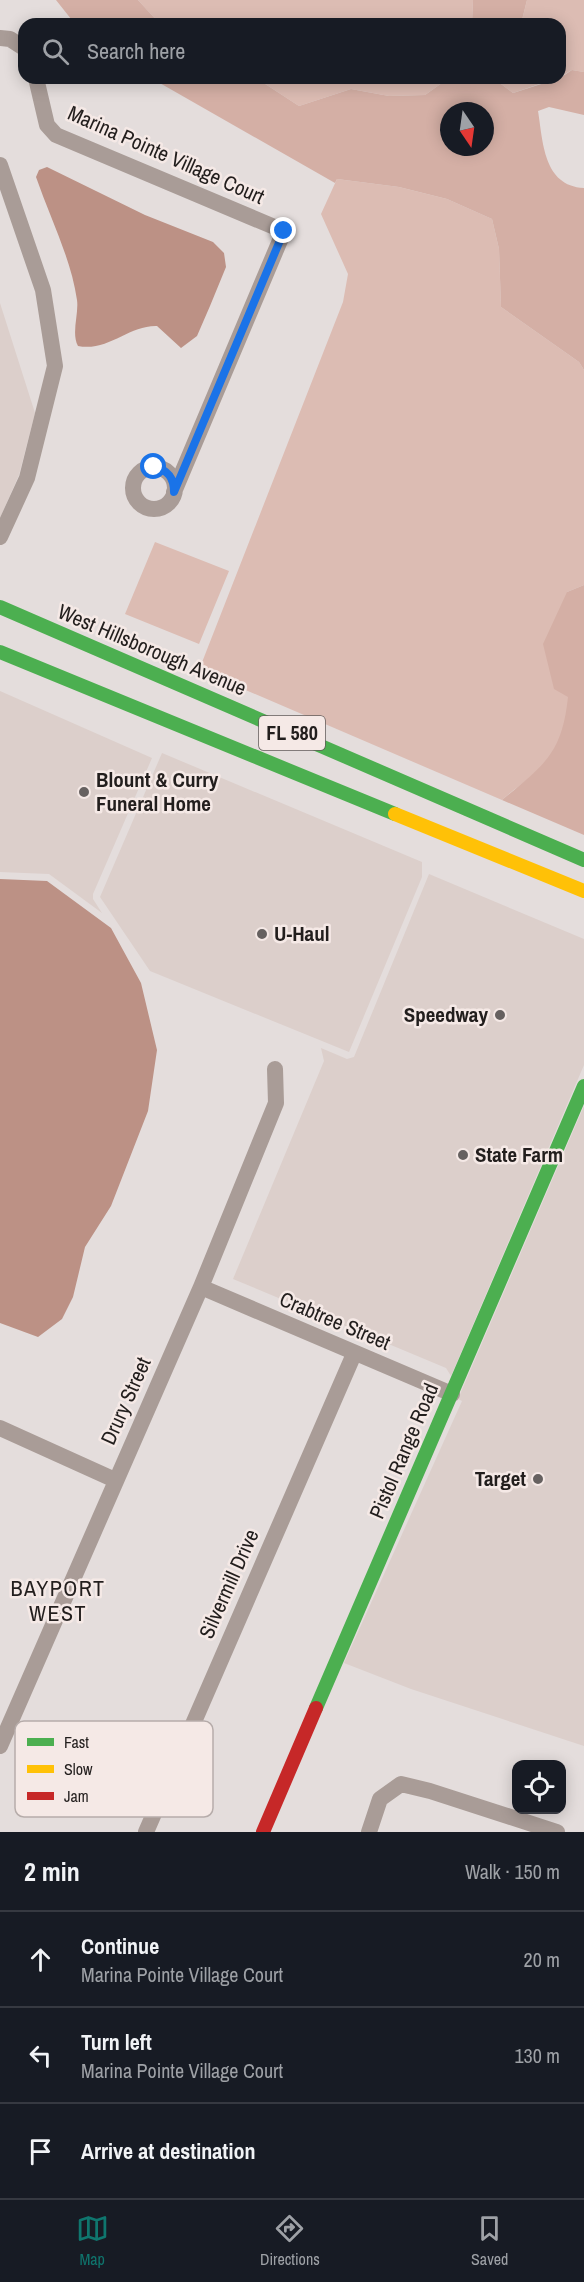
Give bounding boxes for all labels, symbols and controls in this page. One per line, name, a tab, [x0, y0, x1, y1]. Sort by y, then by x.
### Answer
search box	[18, 18, 566, 84]
icon: search	[39, 35, 72, 68]
text: Search here	[87, 36, 185, 66]
street label: Marina Pointe Village Court	[63, 98, 269, 211]
north arrow	[440, 102, 494, 156]
route end	[270, 217, 296, 243]
route start	[140, 453, 166, 479]
street label: West Hillsborough Avenue	[53, 597, 251, 702]
road number: FL 580	[259, 716, 325, 750]
place label: Blount & Curry Funeral Home	[96, 765, 219, 818]
marker: Blount & Curry Funeral Home	[77, 785, 91, 799]
place label: U-Haul	[274, 919, 329, 948]
marker: U-Haul	[255, 927, 269, 941]
place label: Speedway	[404, 1000, 488, 1029]
marker: Speedway	[493, 1008, 507, 1022]
place label: State Farm	[475, 1140, 563, 1169]
marker: State Farm	[456, 1148, 470, 1162]
street label: Crabtree Street	[275, 1284, 395, 1357]
street label: Drury Street	[93, 1352, 158, 1449]
street label: Pistol Range Road	[362, 1379, 445, 1523]
place label: Target	[475, 1464, 526, 1493]
marker: Target	[531, 1472, 545, 1486]
street label: Silvermill Drive	[192, 1525, 266, 1643]
district label: BAYPORT WEST	[10, 1573, 106, 1628]
legend	[15, 1721, 213, 1817]
text: Fast	[64, 1731, 89, 1753]
text: Slow	[64, 1758, 93, 1780]
map controls	[512, 1760, 566, 1814]
button: locate	[512, 1760, 566, 1814]
text: Jam	[64, 1785, 89, 1807]
text: 2 min	[24, 1854, 80, 1889]
text: Walk · 150 m	[465, 1858, 560, 1885]
text: Continue	[81, 1931, 159, 1961]
icon: ahead	[24, 1943, 57, 1976]
text: 20 m	[524, 1946, 560, 1973]
text: Marina Pointe Village Court	[81, 1961, 283, 1988]
text: Turn left	[81, 2027, 152, 2057]
icon: left	[24, 2039, 57, 2072]
text: 130 m	[514, 2042, 560, 2069]
text: Marina Pointe Village Court	[81, 2057, 283, 2084]
icon: arrive	[24, 2135, 57, 2168]
text: Arrive at destination	[81, 2136, 255, 2166]
tab: Map	[76, 2212, 109, 2270]
tab: Directions	[260, 2212, 320, 2270]
tab: Saved	[471, 2212, 508, 2270]

